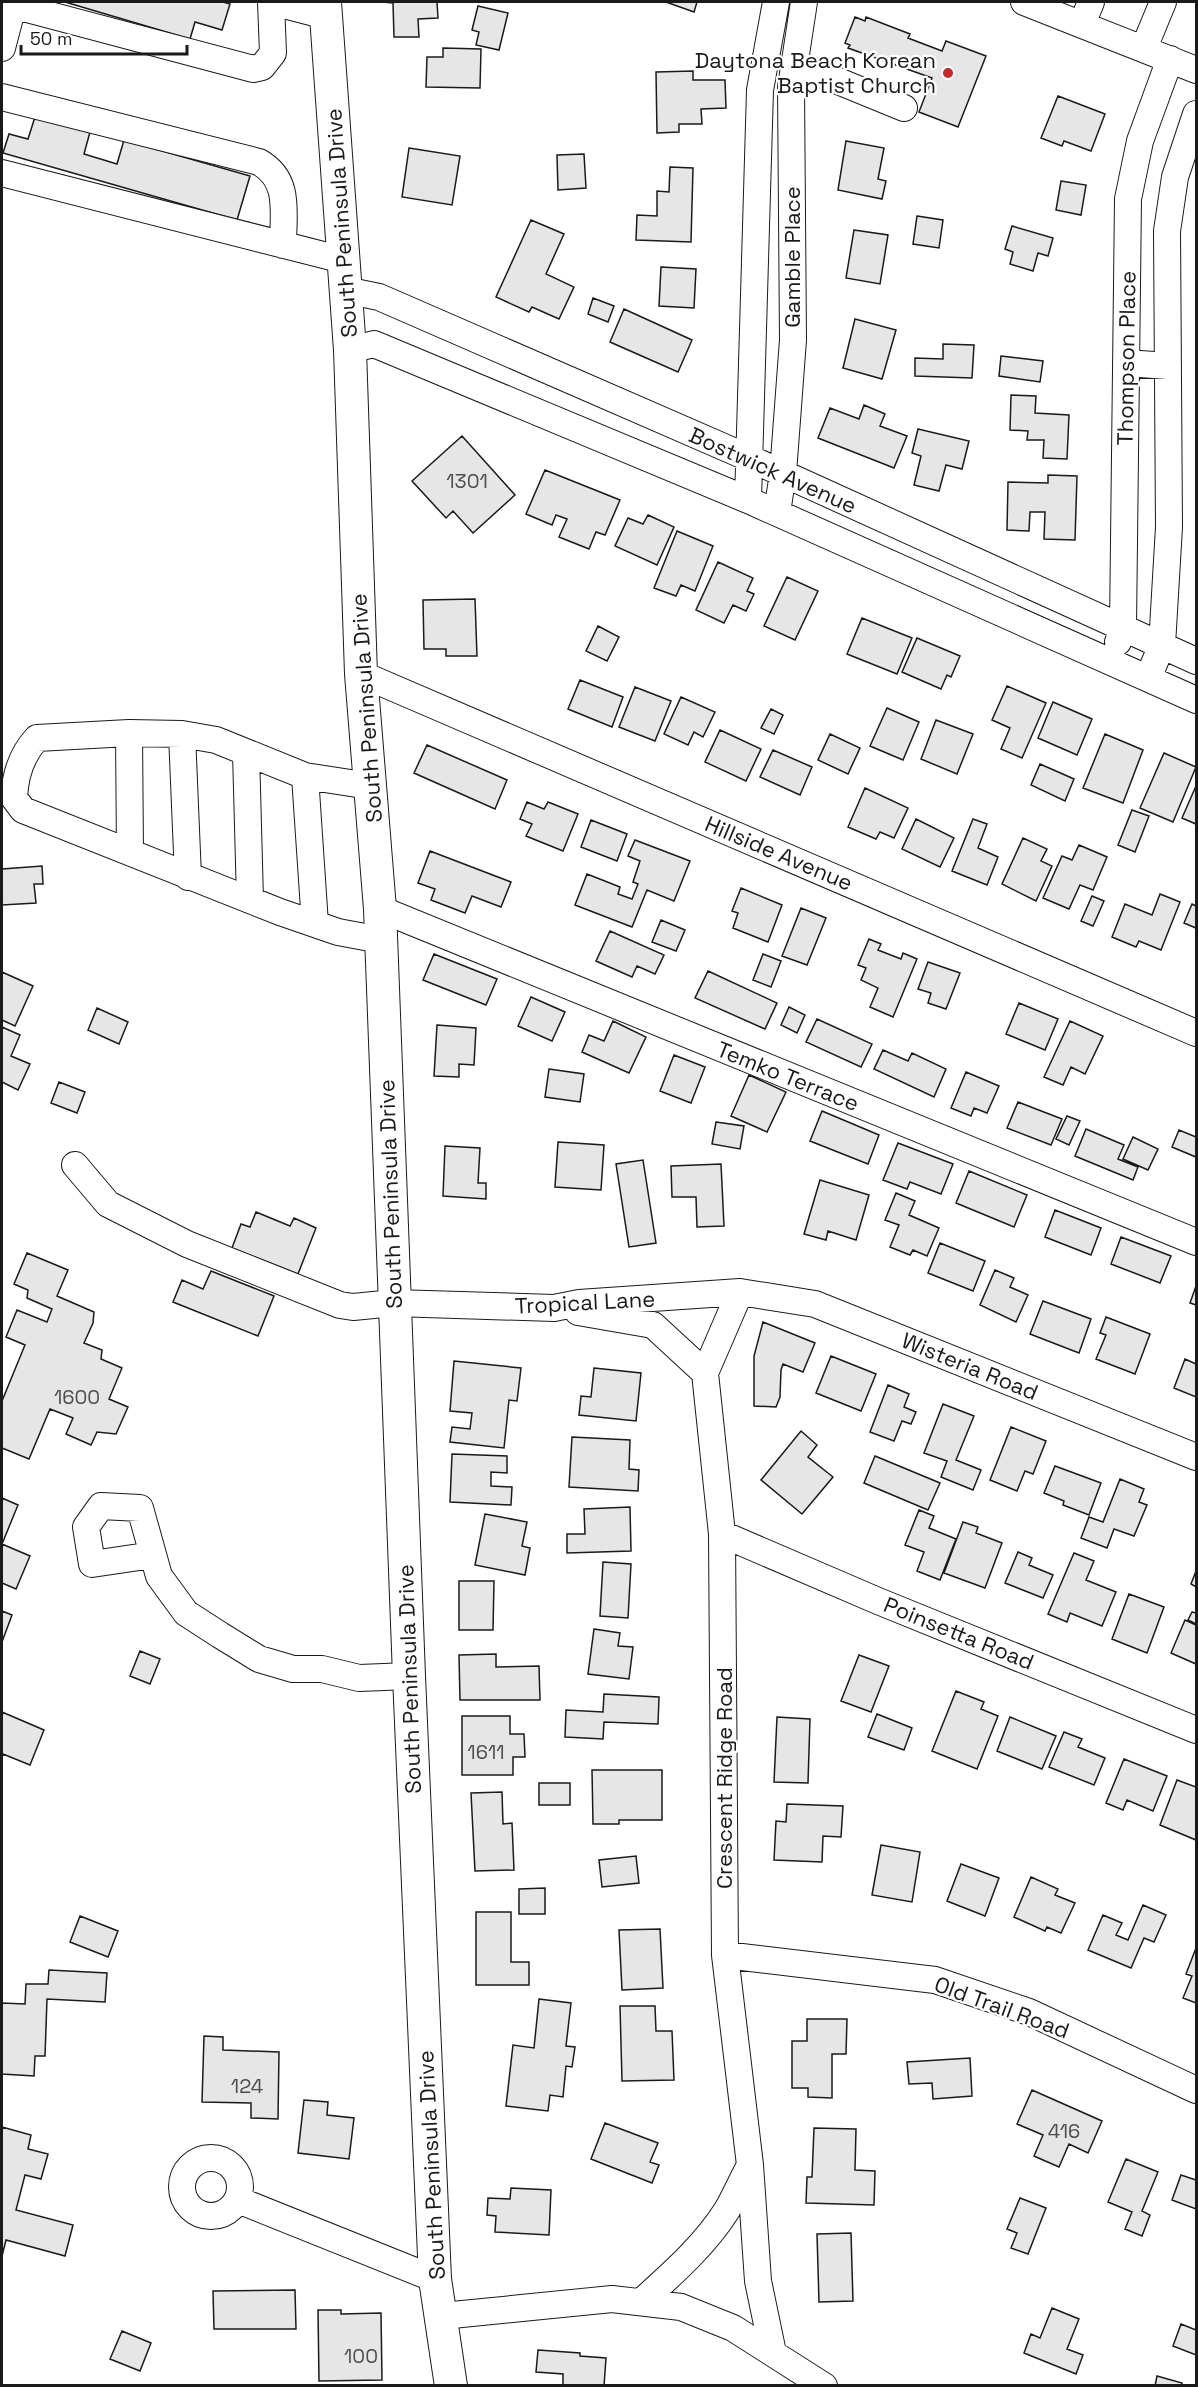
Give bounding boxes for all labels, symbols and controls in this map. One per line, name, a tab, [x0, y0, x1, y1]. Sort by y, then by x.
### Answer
scale bar	[21, 18, 188, 56]
text: 50 m	[30, 27, 72, 50]
place label: Daytona Beach Korean Baptist Church	[695, 46, 936, 99]
marker: Daytona Beach Korean Baptist Church	[941, 66, 955, 80]
street label: South Peninsula Drive	[319, 108, 363, 338]
street label: Gamble Place	[778, 186, 806, 328]
street label: Thompson Place	[1110, 270, 1142, 446]
street label: Bostwick Avenue	[685, 420, 861, 520]
house number: 1301	[446, 468, 488, 494]
street label: South Peninsula Drive	[344, 593, 388, 823]
street label: Hillside Avenue	[701, 809, 857, 897]
street label: Temko Terrace	[713, 1035, 863, 1117]
street label: South Peninsula Drive	[372, 1079, 408, 1309]
street label: Tropical Lane	[514, 1284, 656, 1320]
street label: Wisteria Road	[898, 1326, 1042, 1406]
house number: 1600	[54, 1384, 100, 1410]
street label: South Peninsula Drive	[391, 1564, 427, 1794]
street label: Poinsetta Road	[880, 1590, 1038, 1676]
street label: Crescent Ridge Road	[710, 1667, 738, 1889]
house number: 1611	[467, 1739, 505, 1765]
street label: Old Trail Road	[931, 1970, 1073, 2044]
street label: South Peninsula Drive	[411, 2050, 451, 2280]
house number: 124	[231, 2073, 263, 2099]
house number: 416	[1048, 2118, 1080, 2144]
house number: 100	[344, 2343, 378, 2369]

